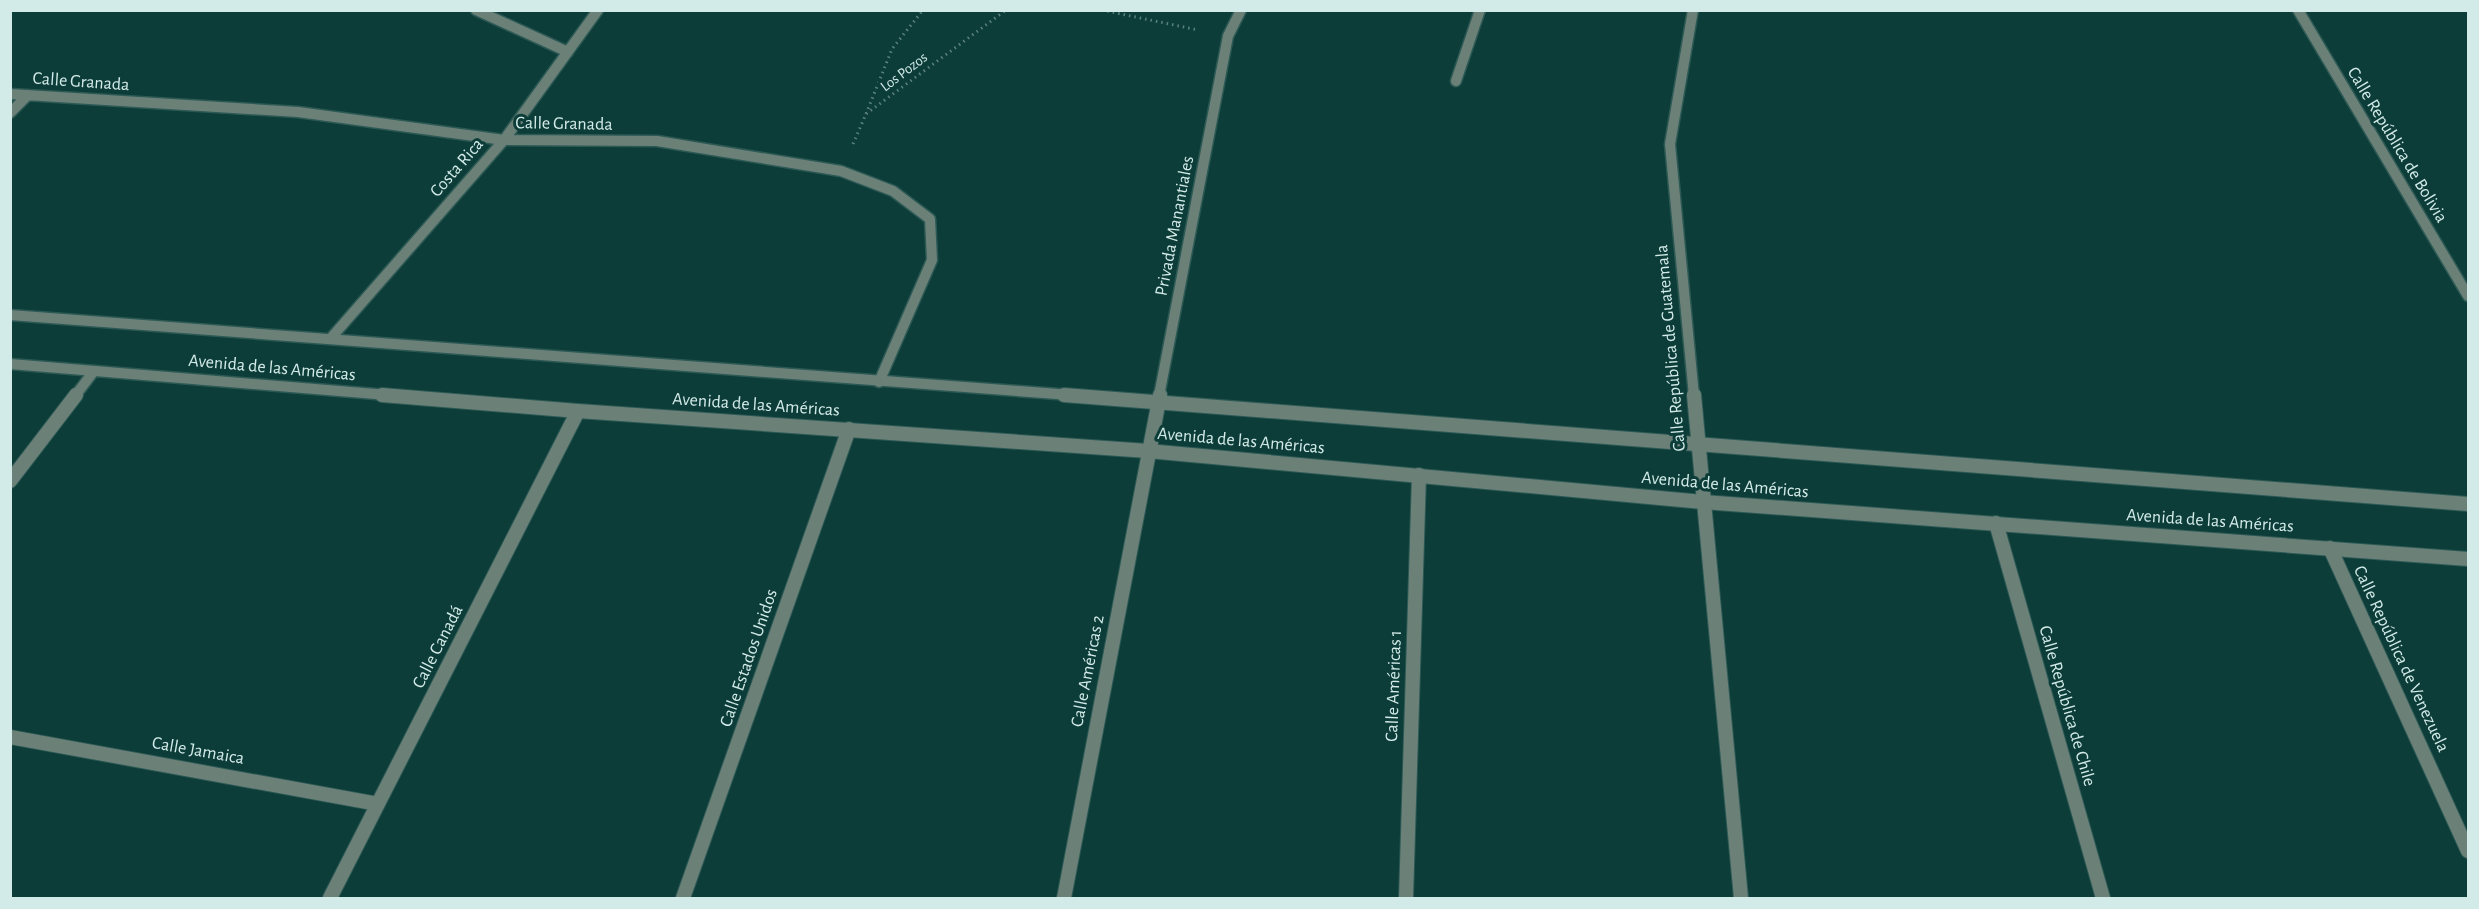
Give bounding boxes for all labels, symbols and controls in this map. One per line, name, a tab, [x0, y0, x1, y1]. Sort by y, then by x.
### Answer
street label: Los Pozos	[878, 50, 930, 94]
street label: Calle República de Bolivia	[2343, 64, 2451, 226]
street label: Calle Granada	[32, 70, 130, 94]
street label: Calle Granada	[515, 114, 613, 134]
street label: Costa Rica	[427, 135, 487, 201]
street label: Privada Manantiales	[1153, 154, 1197, 298]
street label: Calle República de Guatemala	[1653, 244, 1689, 452]
street label: Avenida de las Américas	[188, 352, 356, 384]
street label: Avenida de las Américas	[672, 390, 840, 420]
street label: Avenida de las Américas	[1157, 425, 1325, 457]
street label: Avenida de las Américas	[1641, 469, 1809, 501]
street label: Avenida de las Américas	[2126, 506, 2294, 536]
street label: Calle República de Venezuela	[2350, 563, 2452, 755]
street label: Calle Estados Unidos	[717, 587, 781, 729]
street label: Calle Canadá	[409, 603, 467, 691]
street label: Calle Américas 2	[1068, 613, 1108, 729]
street label: Calle República de Chile	[2035, 624, 2099, 788]
street label: Calle Américas 1	[1383, 630, 1405, 742]
street label: Calle Jamaica	[150, 734, 246, 768]

